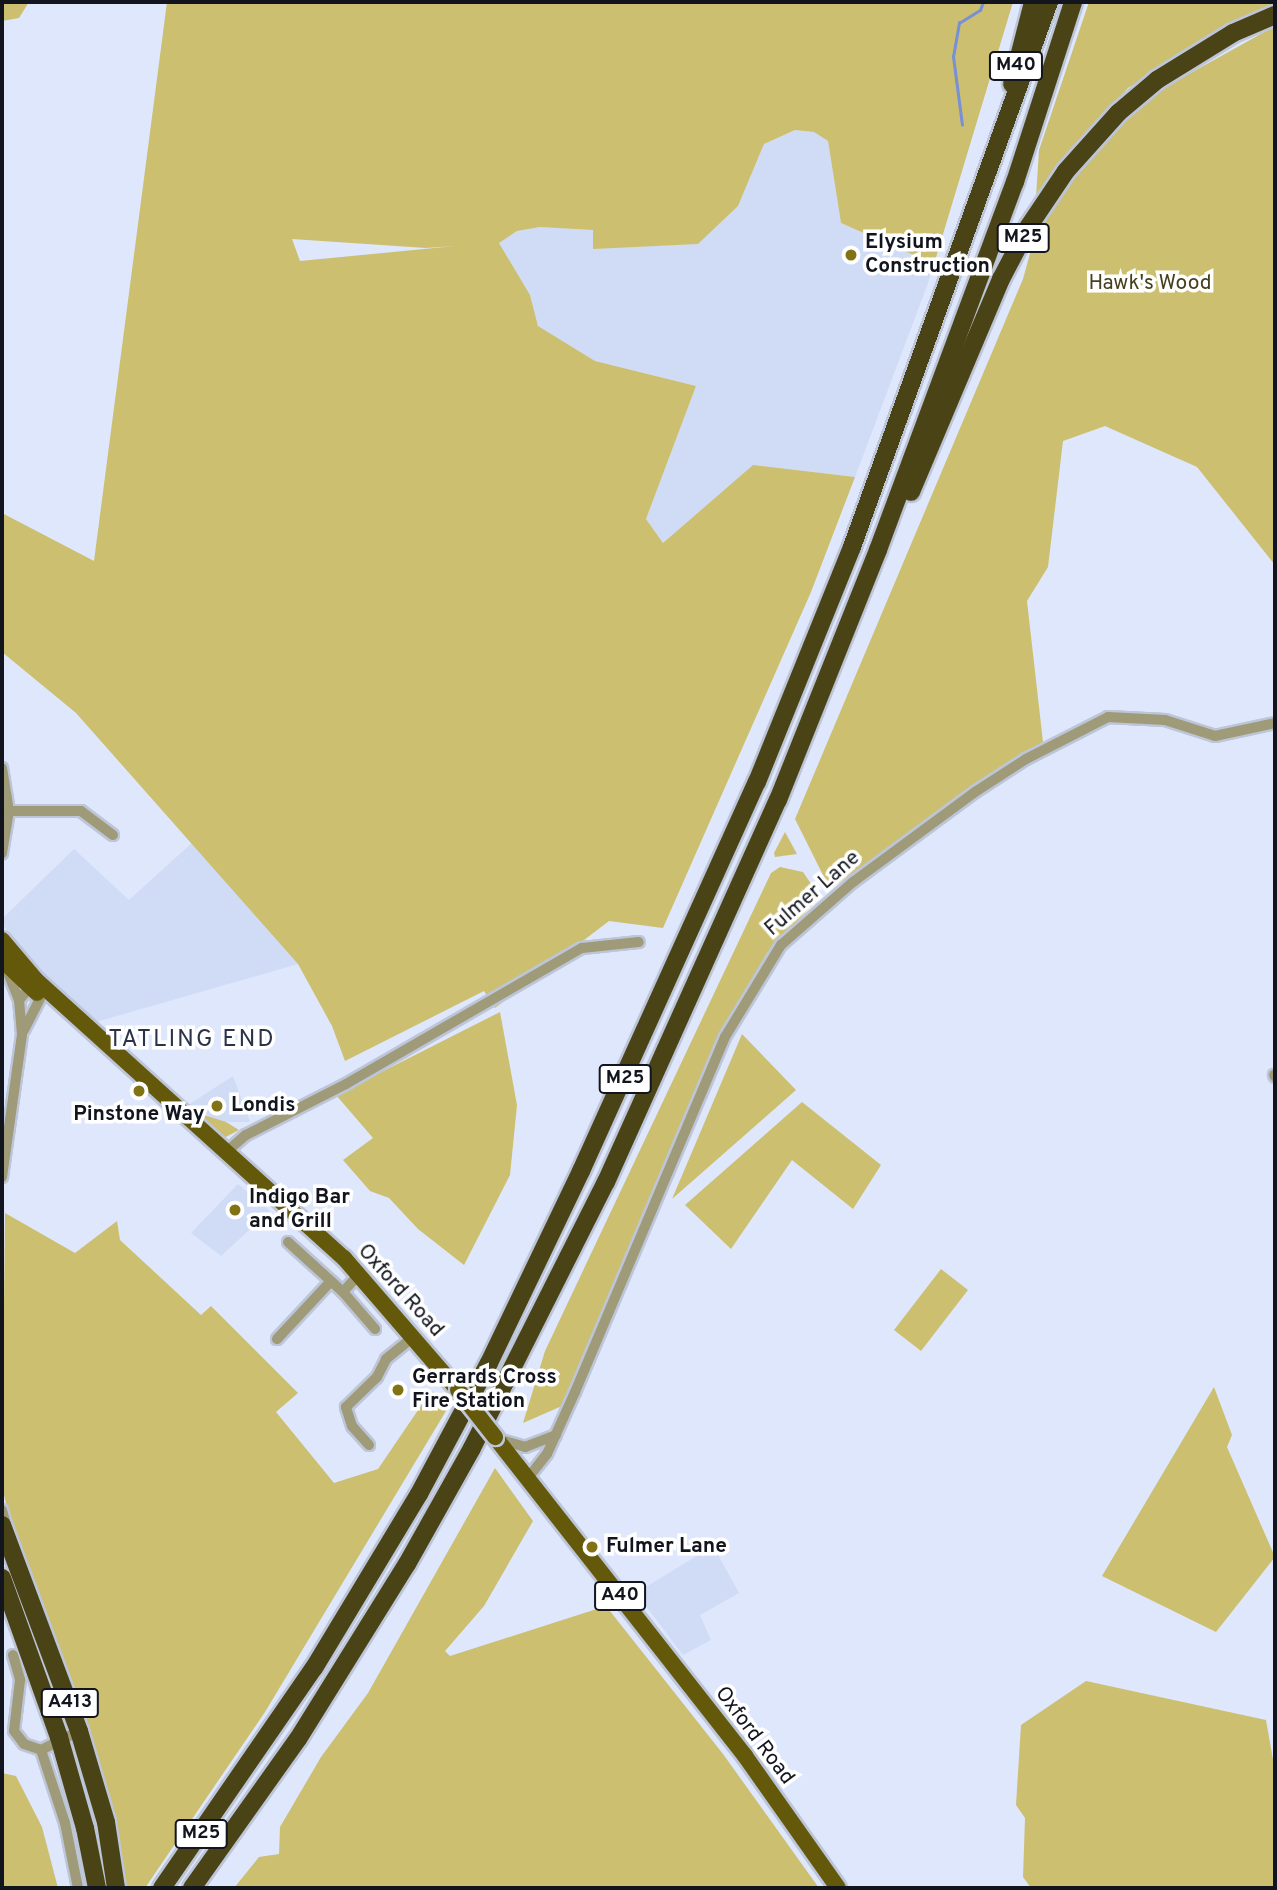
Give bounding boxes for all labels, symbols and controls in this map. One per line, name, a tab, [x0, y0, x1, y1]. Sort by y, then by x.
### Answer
road number: M40	[988, 50, 1044, 82]
road number: M25	[995, 222, 1051, 254]
place label: Elysium Construction	[865, 230, 990, 280]
marker: Elysium Construction	[843, 247, 859, 263]
park label: Hawk's Wood	[1088, 271, 1212, 297]
street label: Fulmer Lane	[760, 846, 866, 942]
district label: TATLING END	[110, 1027, 274, 1055]
road number: M25	[597, 1064, 653, 1094]
marker: Pinstone Way	[131, 1083, 147, 1099]
place label: Londis	[231, 1093, 296, 1119]
marker: Londis	[209, 1098, 225, 1114]
place label: Pinstone Way	[73, 1102, 205, 1128]
place label: Indigo Bar and Grill	[249, 1185, 350, 1235]
marker: Indigo Bar and Grill	[227, 1202, 243, 1218]
street label: Oxford Road	[352, 1239, 448, 1343]
place label: Gerrards Cross Fire Station	[412, 1365, 557, 1415]
marker: Gerrards Cross Fire Station	[390, 1382, 406, 1398]
place label: Fulmer Lane	[606, 1534, 727, 1560]
marker: Fulmer Lane	[584, 1539, 600, 1555]
road number: A40	[594, 1580, 646, 1612]
street label: Oxford Road	[709, 1682, 799, 1790]
road number: A413	[40, 1688, 100, 1718]
road number: M25	[173, 1818, 229, 1850]

